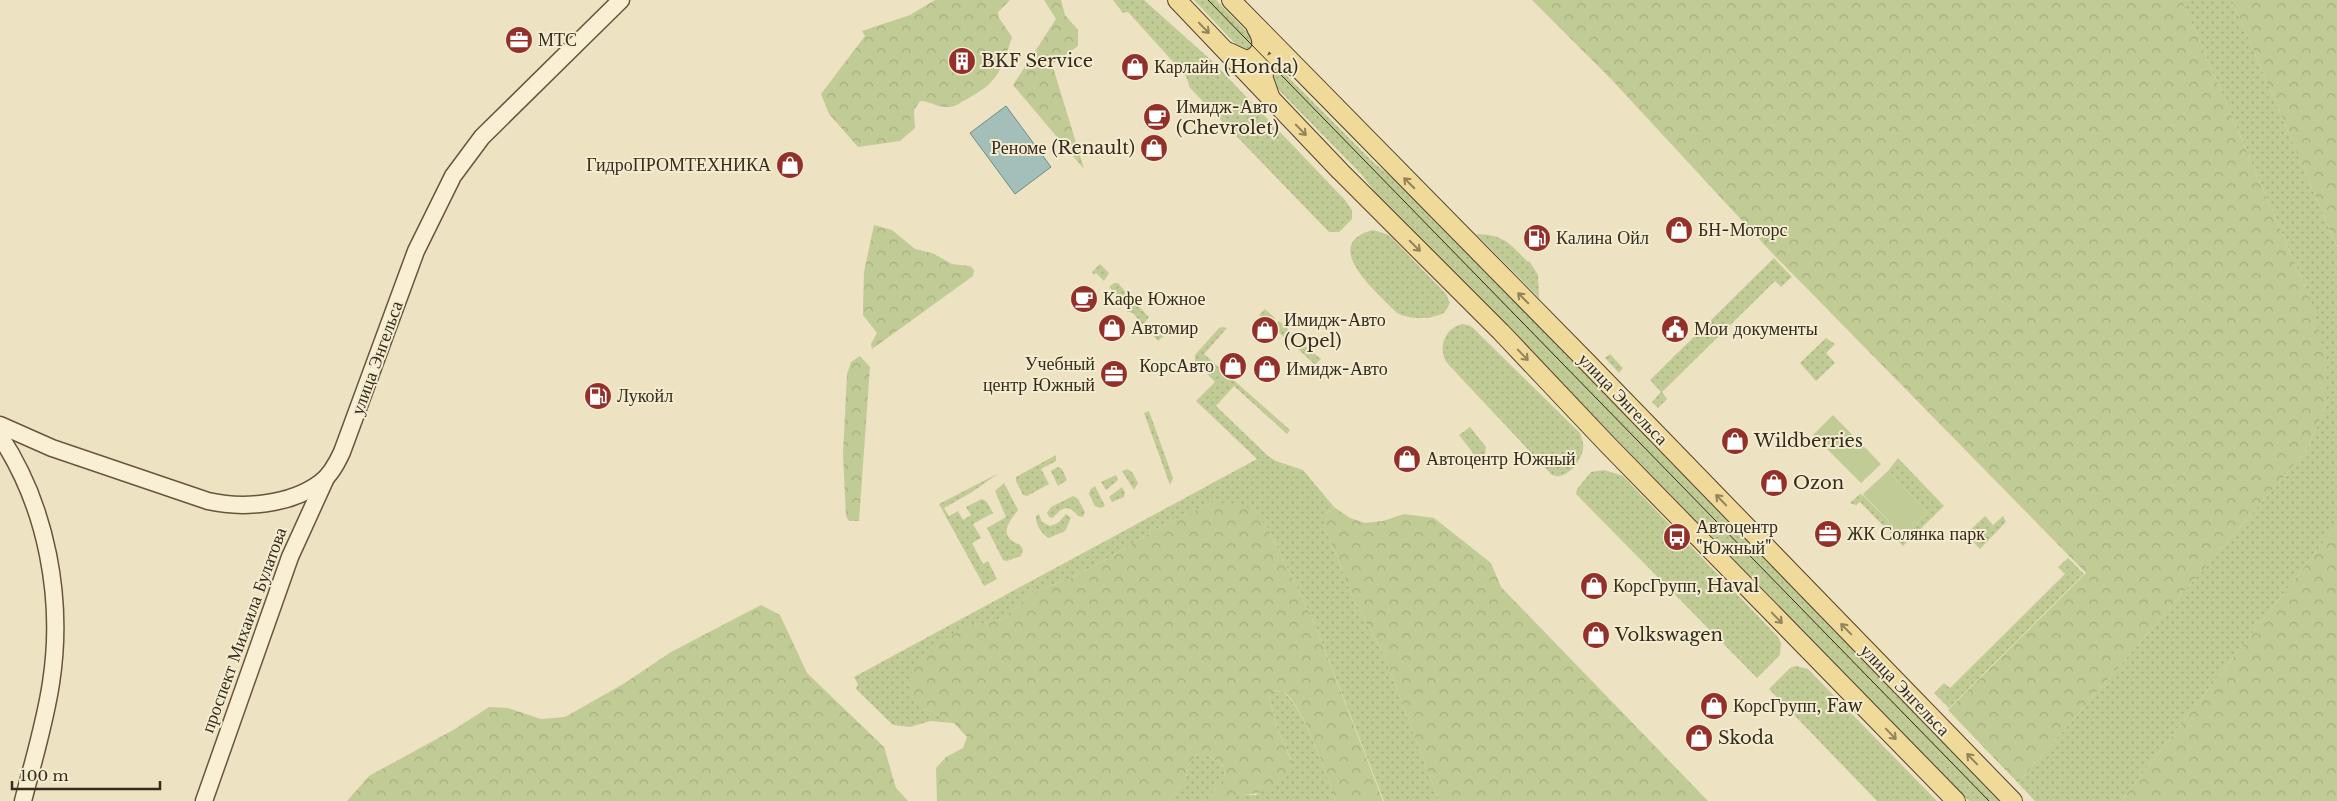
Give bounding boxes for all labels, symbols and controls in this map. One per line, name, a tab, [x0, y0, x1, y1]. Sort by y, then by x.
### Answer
one-way arrow	[1198, 22, 1210, 35]
office icon: МТС	[504, 25, 534, 55]
place label: МТС	[538, 29, 577, 51]
building icon: BKF Service	[947, 46, 977, 76]
place label: BKF Service	[981, 50, 1093, 72]
shop icon: Карлайн (Honda)	[1120, 52, 1150, 82]
place label: Карлайн (Honda)	[1154, 56, 1298, 78]
place label: Имидж-Авто (Chevrolet)	[1176, 96, 1279, 139]
cafe icon: Имидж-Авто (Chevrolet)	[1142, 102, 1172, 132]
one-way arrow	[1295, 124, 1307, 136]
shop icon: Реноме (Renault)	[1139, 133, 1169, 163]
place label: Реноме (Renault)	[991, 137, 1135, 159]
shop icon: ГидроПРОМТЕХНИКА	[775, 150, 805, 180]
place label: ГидроПРОМТЕХНИКА	[586, 154, 771, 176]
one-way arrow	[1403, 176, 1415, 189]
shop icon: БН-Моторс	[1664, 215, 1694, 245]
place label: БН-Моторс	[1698, 219, 1788, 241]
fuel station icon: Калина Ойл	[1522, 223, 1552, 253]
place label: Калина Ойл	[1556, 227, 1649, 249]
one-way arrow	[1408, 240, 1421, 252]
cafe icon: Кафе Южное	[1069, 284, 1099, 314]
place label: Кафе Южное	[1103, 288, 1206, 310]
one-way arrow	[1517, 292, 1530, 304]
street label: улица Энгельса	[346, 298, 408, 418]
place label: Имидж-Авто (Opel)	[1284, 309, 1386, 352]
shop icon: Автомир	[1097, 313, 1127, 343]
public building icon: Мои документы	[1660, 314, 1690, 344]
shop icon: Имидж-Авто (Opel)	[1250, 315, 1280, 345]
place label: Автомир	[1131, 317, 1198, 339]
place label: Мои документы	[1694, 318, 1818, 340]
street label: улица Энгельса	[1574, 348, 1672, 450]
one-way arrow	[1517, 349, 1529, 361]
shop icon: КорсАвто	[1218, 351, 1248, 381]
place label: Учебный центр Южный	[983, 353, 1095, 396]
shop icon: Имидж-Авто	[1252, 354, 1282, 384]
place label: КорсАвто	[1139, 355, 1214, 377]
place label: Имидж-Авто	[1286, 358, 1388, 380]
office icon: Учебный центр Южный	[1099, 359, 1129, 389]
fuel station icon: Лукойл	[583, 381, 613, 411]
place label: Лукойл	[617, 385, 673, 407]
shop icon: Wildberries	[1720, 426, 1750, 456]
place label: Wildberries	[1753, 430, 1863, 452]
shop icon: Автоцентр Южный	[1392, 444, 1422, 474]
place label: Автоцентр Южный	[1426, 448, 1576, 470]
shop icon: Ozon	[1759, 468, 1789, 498]
place label: Ozon	[1793, 472, 1844, 494]
one-way arrow	[1715, 494, 1727, 506]
place label: Автоцентр "Южный"	[1696, 516, 1778, 559]
office icon: ЖК Солянка парк	[1813, 519, 1843, 549]
bus stop icon: Автоцентр "Южный"	[1662, 522, 1692, 552]
place label: ЖК Солянка парк	[1847, 523, 1985, 545]
street label: проспект Михаила Булатова	[197, 524, 291, 736]
shop icon: КорсГрупп, Haval	[1579, 571, 1609, 601]
place label: КорсГрупп, Haval	[1613, 575, 1760, 597]
one-way arrow	[1771, 612, 1784, 624]
shop icon: Volkswagen	[1581, 620, 1611, 650]
one-way arrow	[1840, 623, 1852, 636]
place label: Volkswagen	[1614, 624, 1723, 646]
street label: улица Энгельса	[1856, 639, 1954, 741]
shop icon: КорсГрупп, Faw	[1699, 691, 1729, 721]
place label: КорсГрупп, Faw	[1733, 695, 1864, 717]
shop icon: Skoda	[1684, 723, 1714, 753]
place label: Skoda	[1718, 727, 1774, 749]
one-way arrow	[1885, 728, 1897, 740]
one-way arrow	[1966, 752, 1978, 765]
scale bar	[12, 758, 160, 790]
text: 100 m	[20, 766, 69, 785]

